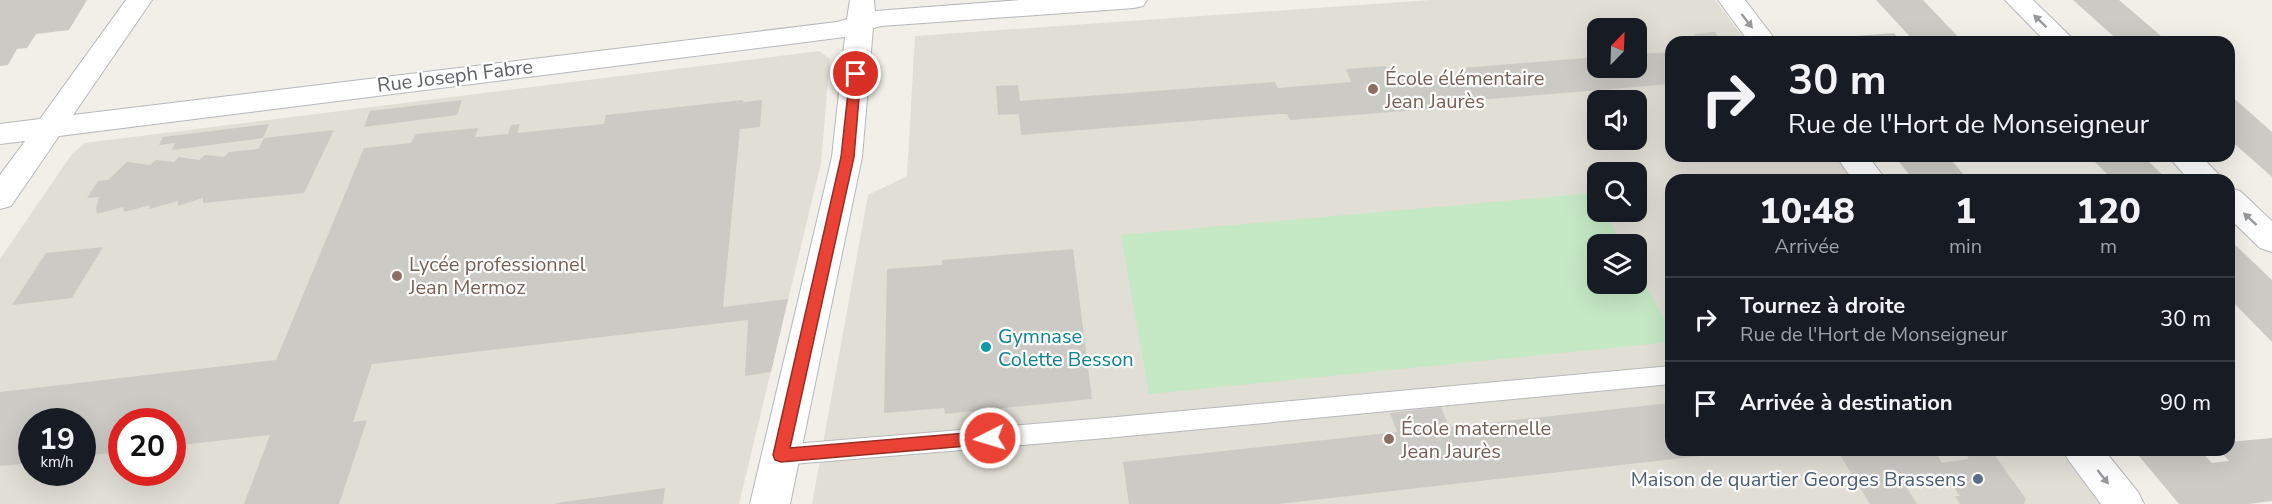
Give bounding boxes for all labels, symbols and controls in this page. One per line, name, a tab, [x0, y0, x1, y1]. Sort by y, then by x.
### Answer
one-way arrow	[1740, 13, 1753, 29]
one-way arrow	[2032, 14, 2047, 28]
north arrow	[1587, 18, 1647, 78]
map controls	[1587, 18, 1647, 294]
pin	[830, 48, 881, 99]
text: 30 m	[1788, 52, 1887, 109]
street label: Rue Joseph Fabre	[375, 53, 535, 99]
icon: arrive	[839, 57, 872, 90]
icon: right	[1689, 60, 1767, 138]
place label: École élémentaire Jean Jaurès	[1384, 65, 1545, 115]
marker: École élémentaire Jean Jaurès	[1366, 82, 1380, 96]
button: sound	[1587, 90, 1647, 150]
text: Rue de l'Hort de Monseigneur	[1788, 106, 2149, 143]
button: search	[1587, 162, 1647, 222]
text: 10:48	[1759, 187, 1855, 236]
text: 1	[1955, 187, 1976, 236]
text: 120	[2076, 187, 2141, 236]
one-way arrow	[2244, 213, 2258, 227]
text: Arrivée	[1774, 233, 1839, 260]
text: min	[1949, 233, 1982, 260]
text: m	[2100, 233, 2117, 260]
button: layers	[1587, 234, 1647, 294]
place label: Lycée professionnel Jean Mermoz	[408, 251, 586, 301]
marker: Lycée professionnel Jean Mermoz	[390, 269, 404, 283]
text: Tournez à droite	[1740, 291, 1905, 321]
icon: right	[1689, 303, 1722, 336]
text: 30 m	[2160, 304, 2211, 334]
text: Rue de l'Hort de Monseigneur	[1740, 321, 2008, 348]
place label: Gymnase Colette Besson	[998, 323, 1134, 373]
marker: Gymnase Colette Besson	[979, 340, 993, 354]
icon: arrive	[1689, 387, 1722, 420]
text: Arrivée à destination	[1740, 388, 1953, 418]
text: 90 m	[2160, 388, 2211, 418]
position arrow	[958, 406, 1022, 470]
speed limit sign: 20	[108, 408, 186, 486]
place label: École maternelle Jean Jaurès	[1400, 415, 1551, 465]
text: 19	[39, 419, 75, 460]
marker: École maternelle Jean Jaurès	[1382, 432, 1396, 446]
text: km/h	[40, 452, 74, 472]
place label: Maison de quartier Georges Brassens	[1631, 466, 1966, 493]
one-way arrow	[2096, 469, 2109, 485]
marker: Maison de quartier Georges Brassens	[1971, 472, 1985, 486]

